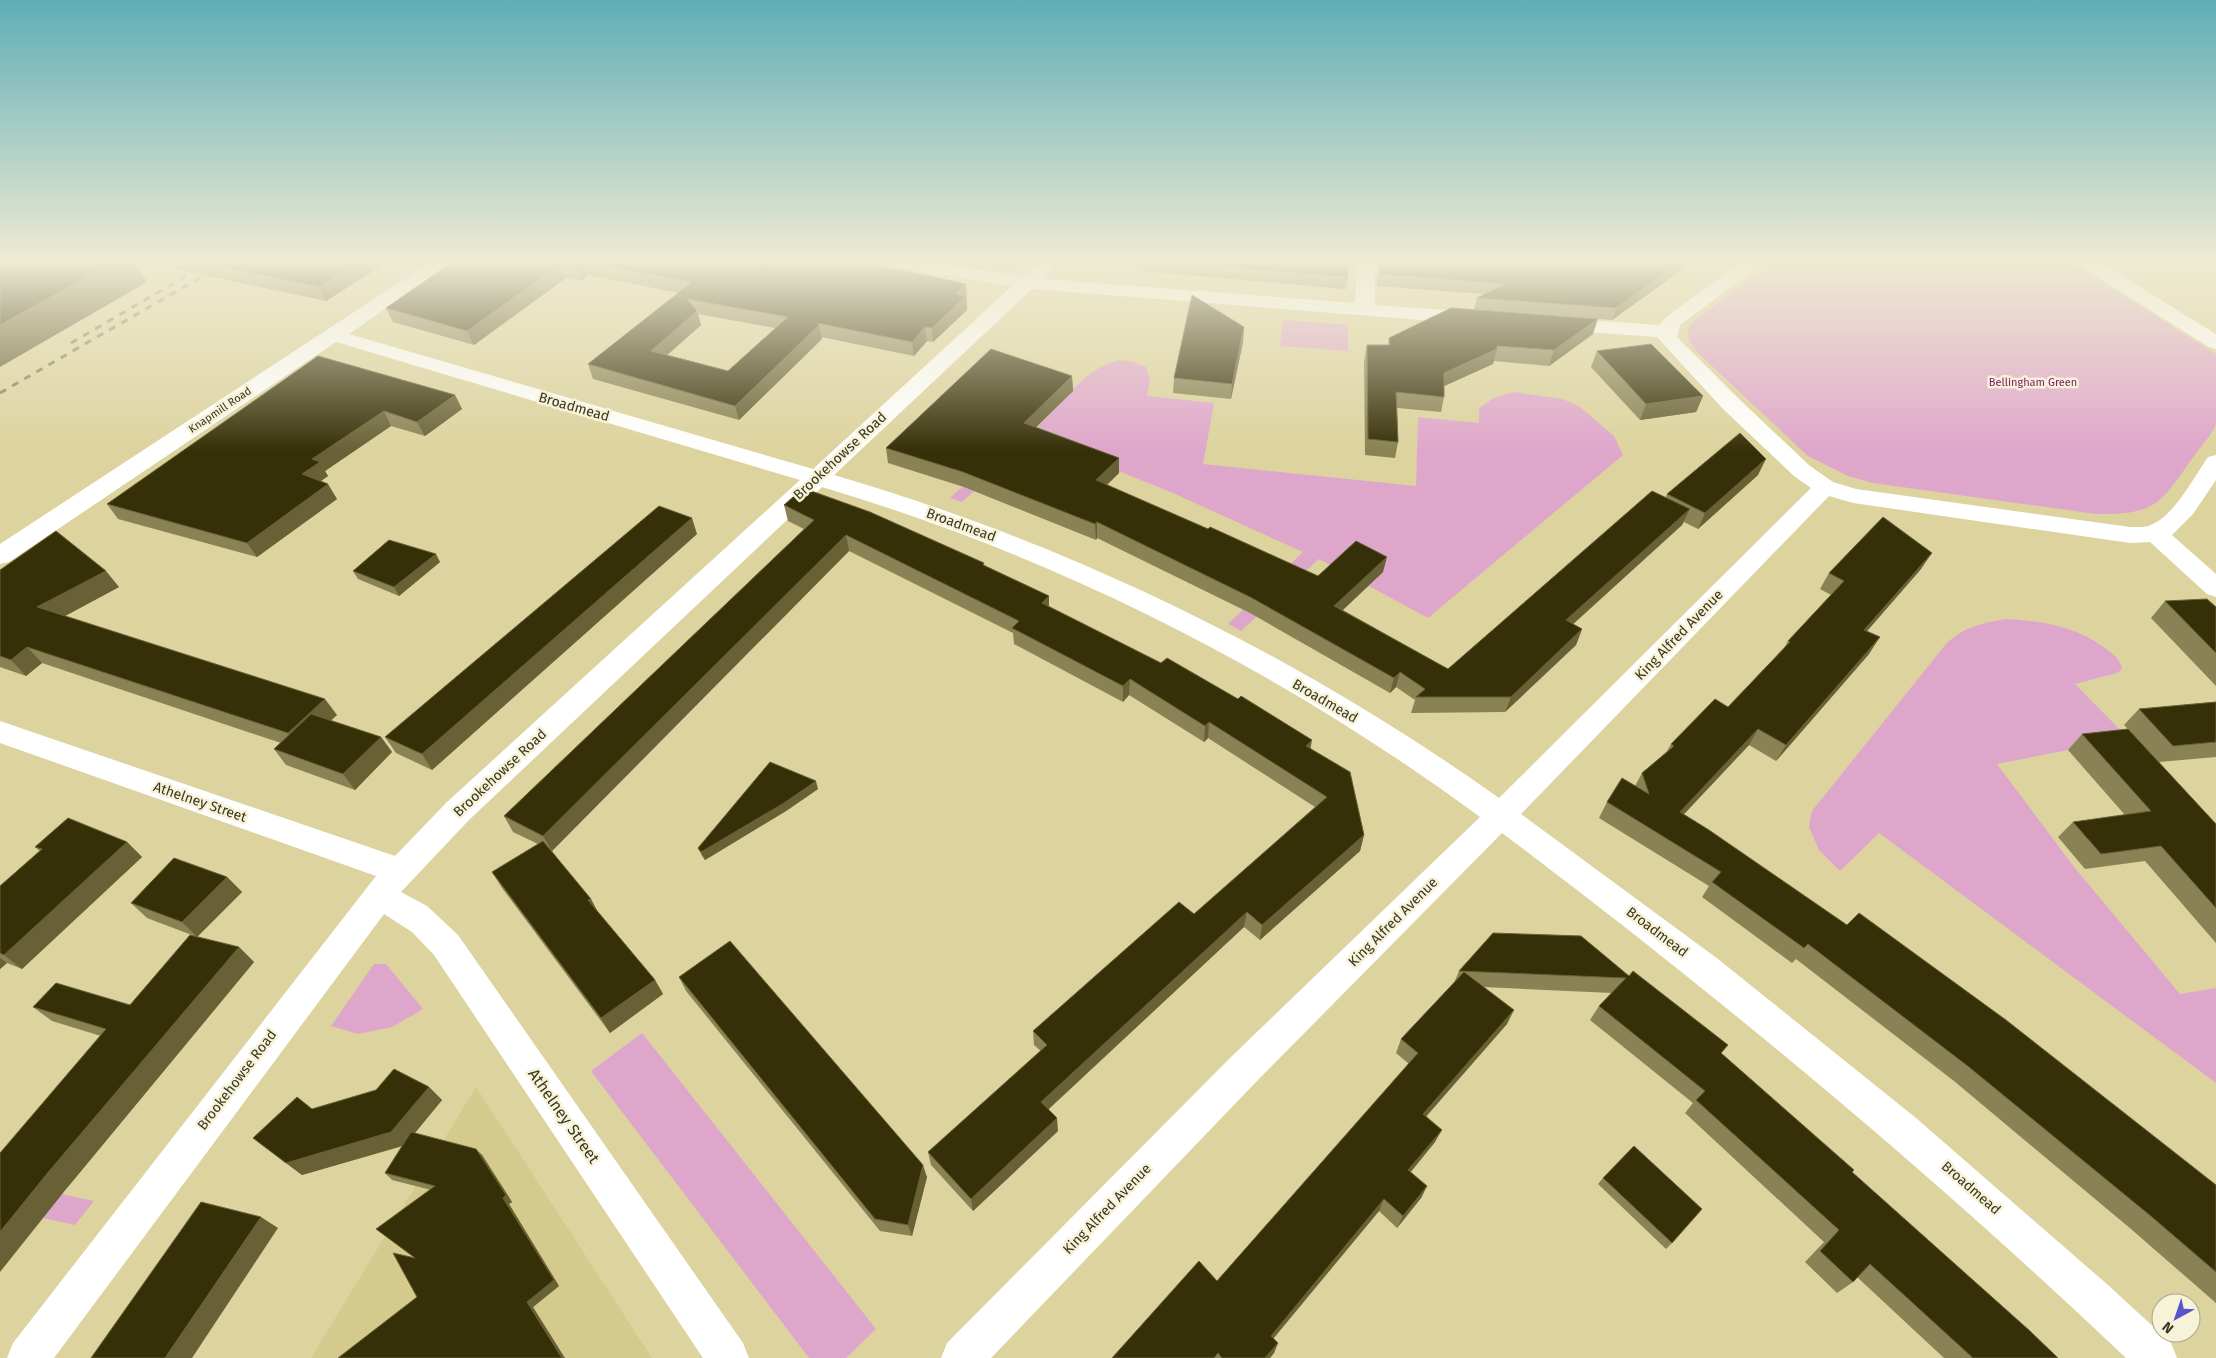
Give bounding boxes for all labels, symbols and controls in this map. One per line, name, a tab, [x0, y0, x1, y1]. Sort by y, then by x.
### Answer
park label: Bellingham Green	[1989, 376, 2077, 389]
street label: Knapmill Road	[186, 384, 254, 436]
street label: Broadmead	[537, 389, 611, 425]
street label: Brookehowse Road	[790, 408, 890, 504]
street label: Broadmead	[924, 505, 998, 545]
street label: King Alfred Avenue	[1631, 586, 1727, 684]
street label: Broadmead	[1289, 675, 1361, 727]
street label: Brookehowse Road	[450, 725, 550, 821]
street label: Athelney Street	[151, 778, 250, 826]
street label: King Alfred Avenue	[1345, 874, 1441, 970]
street label: Broadmead	[1623, 903, 1691, 961]
street label: Brookehowse Road	[194, 1027, 280, 1133]
street label: Athelney Street	[524, 1065, 604, 1167]
street label: Broadmead	[1938, 1158, 2004, 1218]
street label: King Alfred Avenue	[1059, 1160, 1155, 1258]
north arrow	[2151, 1293, 2201, 1343]
text: N	[2159, 1318, 2177, 1337]

